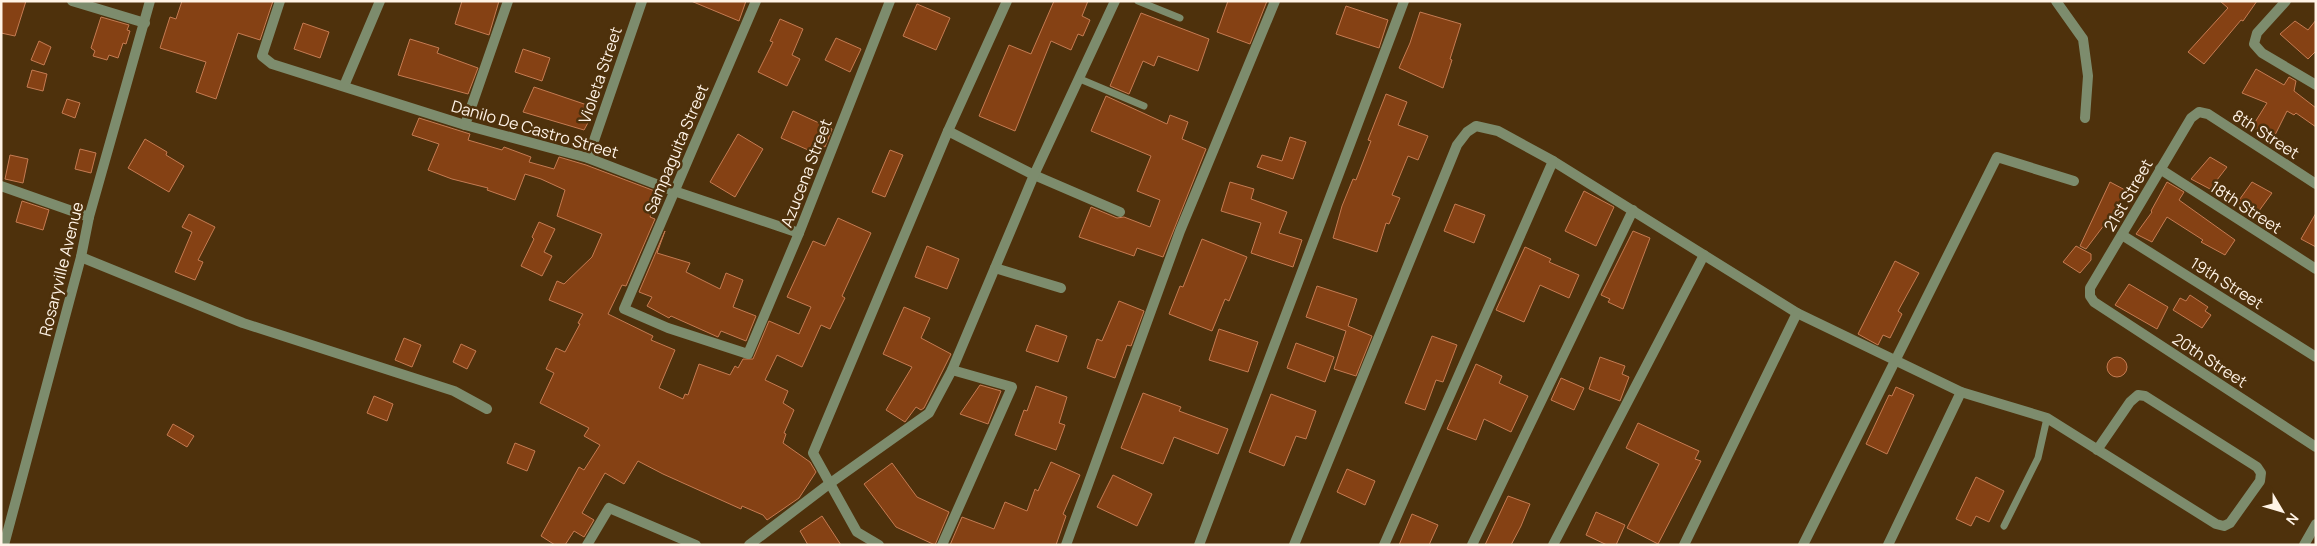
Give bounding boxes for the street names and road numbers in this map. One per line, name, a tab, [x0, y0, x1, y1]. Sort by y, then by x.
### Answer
street label: Violeta Street	[573, 24, 627, 126]
street label: Sampaguita Street	[639, 81, 713, 217]
street label: Danilo De Castro Street	[449, 95, 621, 163]
street label: 8th Street	[2228, 104, 2304, 164]
street label: Azucena Street	[775, 116, 837, 230]
street label: 21st Street	[2098, 155, 2158, 235]
street label: 18th Street	[2206, 176, 2286, 238]
street label: Rosaryville Avenue	[34, 200, 88, 338]
street label: 19th Street	[2186, 252, 2268, 314]
street label: 20th Street	[2168, 328, 2252, 392]

